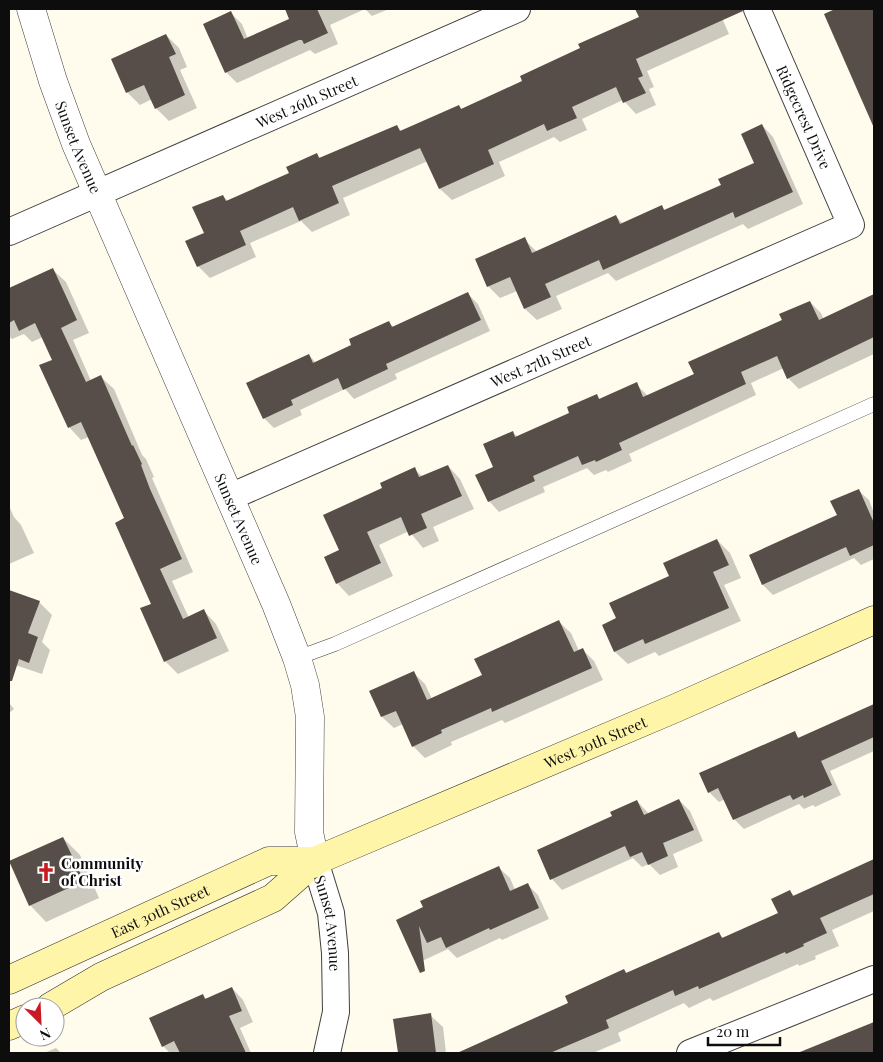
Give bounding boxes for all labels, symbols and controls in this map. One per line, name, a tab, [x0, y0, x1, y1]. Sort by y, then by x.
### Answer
street label: Ridgecrest Drive	[772, 62, 836, 172]
street label: West 26th Street	[252, 70, 361, 133]
street label: Sunset Avenue	[51, 98, 106, 196]
street label: West 27th Street	[487, 330, 594, 392]
street label: Sunset Avenue	[210, 470, 268, 568]
street label: West 30th Street	[540, 711, 650, 773]
place label: Community of Christ	[61, 853, 144, 890]
church icon: Community of Christ	[35, 861, 57, 883]
street label: Sunset Avenue	[310, 872, 345, 972]
street label: East 30th Street	[108, 879, 213, 942]
north arrow	[15, 997, 65, 1047]
scale bar	[708, 1014, 780, 1046]
text: 20 m	[716, 1021, 750, 1041]
text: N	[37, 1024, 54, 1045]

